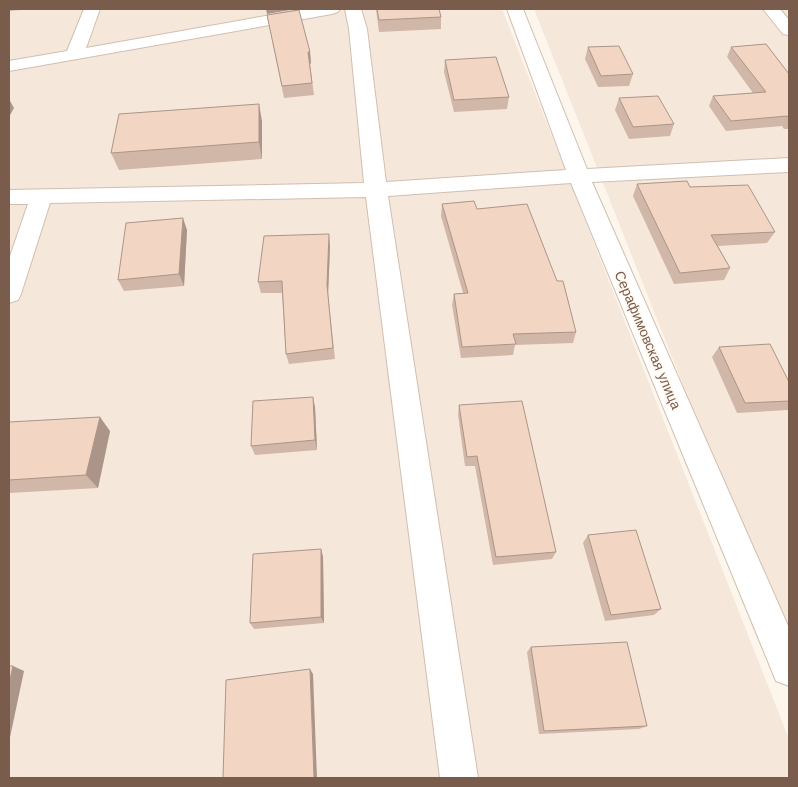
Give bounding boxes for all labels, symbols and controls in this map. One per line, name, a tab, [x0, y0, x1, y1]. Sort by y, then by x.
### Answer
street label: Серафимовская улица	[612, 268, 684, 412]

